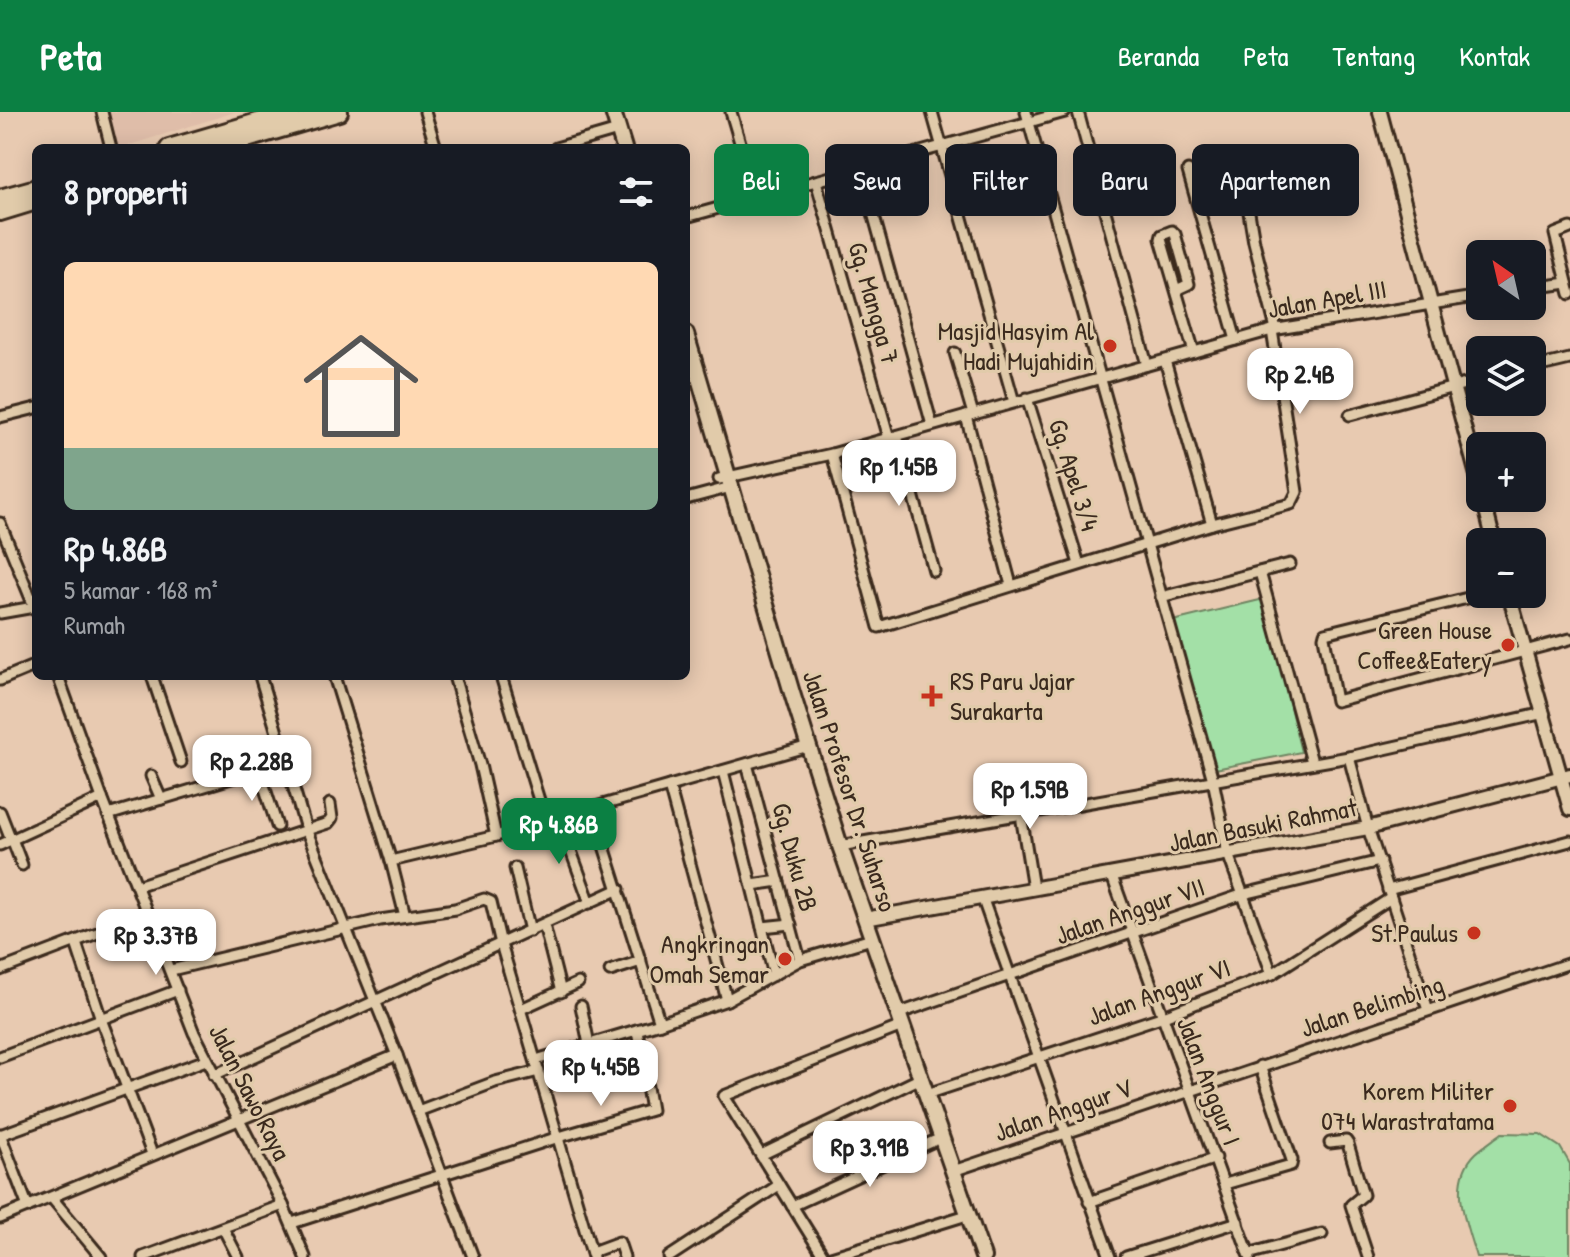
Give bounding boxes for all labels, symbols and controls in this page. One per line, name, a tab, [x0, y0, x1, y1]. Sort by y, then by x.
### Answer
text: Peta	[40, 30, 101, 82]
text: Beranda	[1118, 37, 1199, 75]
text: Peta	[1243, 37, 1289, 75]
text: Tentang	[1333, 37, 1415, 75]
text: Kontak	[1459, 37, 1530, 75]
chip: Beli	[714, 144, 809, 216]
chip: Sewa	[825, 144, 929, 216]
chip: Filter	[945, 144, 1057, 216]
chip: Baru	[1073, 144, 1176, 216]
chip: Apartemen	[1192, 144, 1359, 216]
text: 8 properti	[64, 169, 188, 215]
icon: filters	[614, 170, 658, 214]
street label: Gg. Mangga 7	[840, 238, 909, 368]
north arrow	[1466, 240, 1546, 320]
map controls	[1466, 240, 1546, 608]
street label: Jalan Apel III	[1265, 271, 1389, 326]
place label: Masjid Hasyim Al Hadi Mujahidin	[938, 313, 1094, 378]
icon: home	[289, 314, 433, 458]
button: layers	[1466, 336, 1546, 416]
marker: Masjid Hasyim Al Hadi Mujahidin	[1101, 337, 1119, 355]
pin: Rp 2.4B	[1226, 348, 1374, 416]
text: Rp 2.4B	[1265, 356, 1335, 391]
street label: Gg. Apel 3/4	[1041, 415, 1108, 535]
button: +	[1466, 432, 1546, 512]
pin: Rp 1.45B	[816, 440, 982, 508]
text: Rp 1.45B	[860, 448, 938, 483]
text: Rp 4.86B	[64, 526, 167, 572]
button: −	[1466, 528, 1546, 608]
text: 5 kamar · 168 m²	[64, 572, 218, 607]
text: Rumah	[64, 607, 125, 642]
place label: Green House Coffee&Eatery	[1357, 612, 1492, 677]
marker: Green House Coffee&Eatery	[1499, 636, 1517, 654]
place label: RS Paru Jajar Surakarta	[950, 663, 1075, 728]
street label: Jalan Profesor Dr. Suharso	[795, 666, 906, 916]
marker: RS Paru Jajar Surakarta	[921, 685, 943, 707]
pin: Rp 2.28B	[169, 735, 335, 803]
text: Rp 2.28B	[210, 743, 294, 778]
pin: Rp 1.59B	[947, 763, 1113, 831]
text: Rp 1.59B	[991, 771, 1069, 806]
street label: Jalan Basuki Rahmat	[1166, 789, 1361, 860]
pin: Rp 4.86B	[476, 798, 642, 866]
street label: Gg. Duku 2B	[764, 799, 827, 915]
text: Rp 4.86B	[519, 806, 599, 841]
street label: Jalan Anggur VII	[1051, 869, 1209, 952]
pin: Rp 3.37B	[73, 909, 239, 977]
place label: St.Paulus	[1371, 915, 1458, 950]
text: Rp 3.37B	[114, 917, 198, 952]
marker: St.Paulus	[1465, 924, 1483, 942]
place label: Angkringan Omah Semar	[650, 926, 769, 991]
marker: Angkringan Omah Semar	[776, 950, 794, 968]
street label: Jalan Anggur VI	[1083, 950, 1235, 1034]
street label: Jalan Belimbing	[1296, 966, 1448, 1045]
street label: Jalan Anggur I	[1169, 1012, 1250, 1150]
street label: Jalan Sawo Raya	[201, 1018, 300, 1166]
pin: Rp 4.45B	[518, 1040, 684, 1108]
text: Rp 4.45B	[562, 1048, 640, 1083]
street label: Jalan Anggur V	[989, 1070, 1137, 1149]
place label: Korem Militer 074 Warastratama	[1321, 1073, 1494, 1138]
marker: Korem Militer 074 Warastratama	[1501, 1097, 1519, 1115]
pin: Rp 3.91B	[787, 1121, 953, 1189]
text: Rp 3.91B	[831, 1129, 909, 1164]

